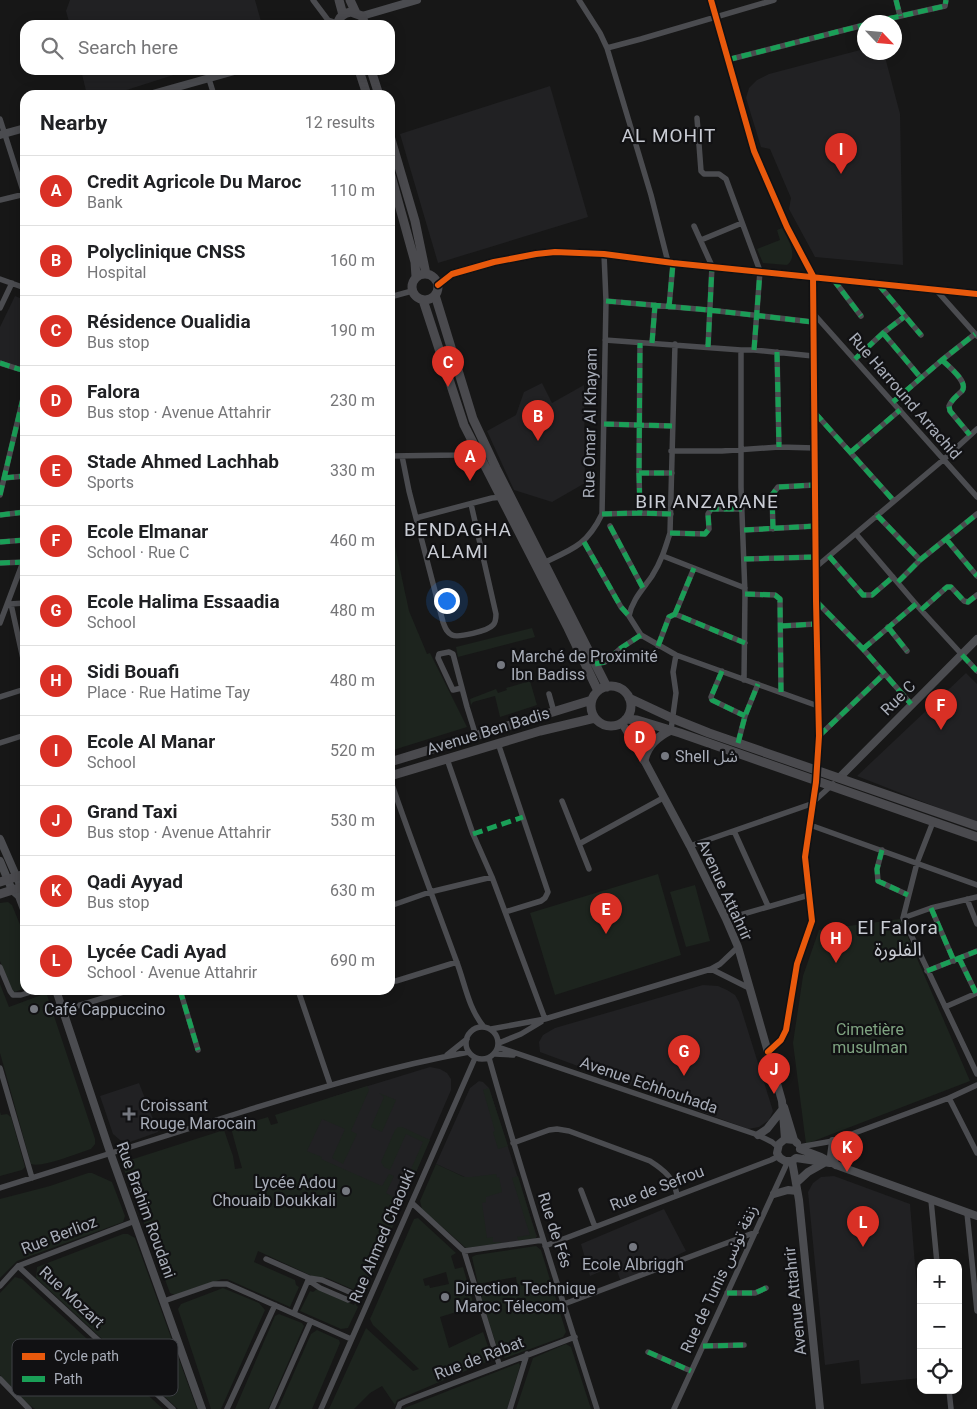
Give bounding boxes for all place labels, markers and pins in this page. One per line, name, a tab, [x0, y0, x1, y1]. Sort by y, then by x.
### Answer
pin: I	[825, 133, 857, 174]
pin: C	[432, 346, 464, 387]
pin: B	[522, 400, 554, 441]
pin: A	[454, 440, 486, 481]
place label: Marché de Proximité Ibn Badiss	[511, 647, 658, 684]
marker: Marché de Proximité Ibn Badiss	[495, 659, 507, 671]
pin: F	[925, 689, 957, 730]
pin: D	[624, 721, 656, 762]
place label: Shell شل	[675, 747, 738, 766]
marker: Shell شل	[659, 750, 671, 762]
pin: E	[590, 893, 622, 934]
pin: H	[820, 922, 852, 963]
place label: Café Cappuccino	[44, 1000, 165, 1019]
marker: Café Cappuccino	[28, 1003, 40, 1015]
pin: G	[668, 1035, 700, 1076]
pin: J	[758, 1053, 790, 1094]
place label: Croissant Rouge Marocain	[140, 1096, 256, 1133]
marker: Croissant Rouge Marocain	[122, 1107, 136, 1121]
pin: K	[831, 1131, 863, 1172]
place label: Lycée Adou Chouaib Doukkali	[212, 1173, 336, 1210]
marker: Lycée Adou Chouaib Doukkali	[340, 1185, 352, 1197]
pin: L	[847, 1206, 879, 1247]
marker: Ecole Albriggh	[627, 1241, 639, 1253]
place label: Ecole Albriggh	[582, 1255, 684, 1274]
place label: Direction Technique Maroc Télecom	[455, 1279, 596, 1316]
marker: Direction Technique Maroc Télecom	[439, 1291, 451, 1303]

